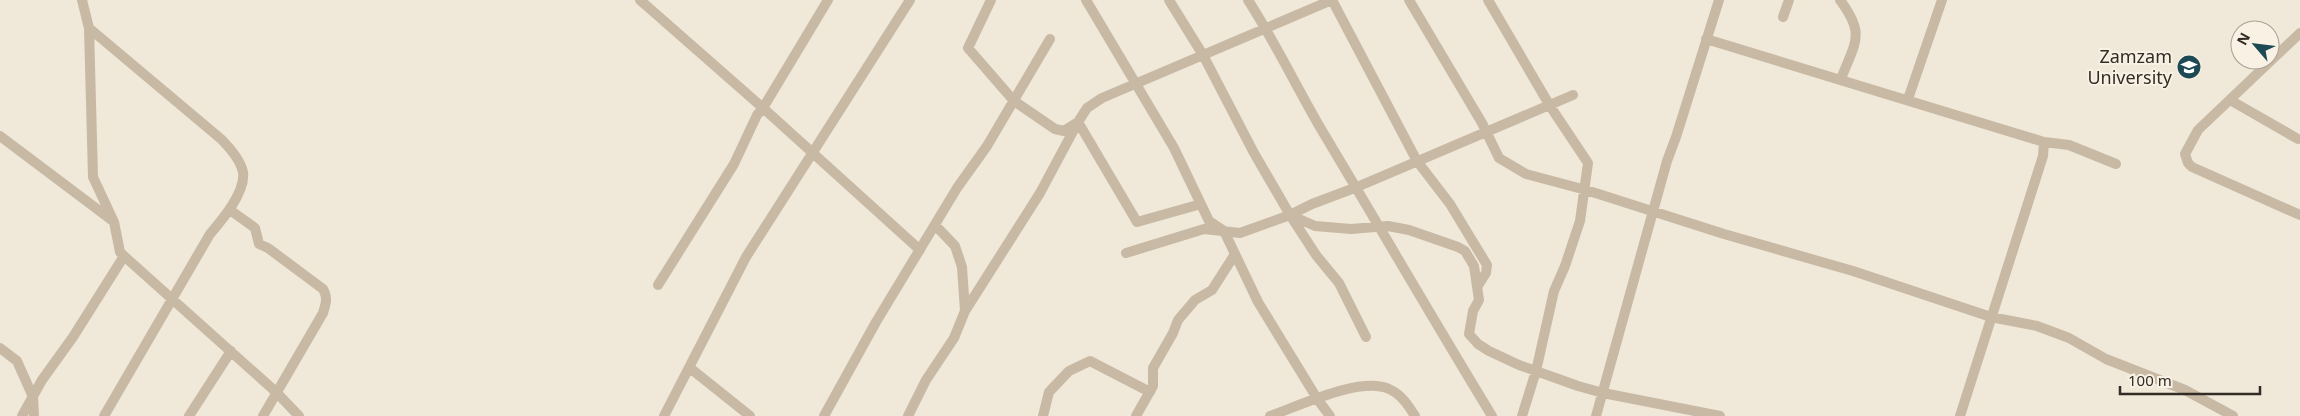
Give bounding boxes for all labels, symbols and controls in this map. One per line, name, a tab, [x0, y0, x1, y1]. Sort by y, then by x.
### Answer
north arrow	[2230, 20, 2280, 70]
text: N	[2232, 29, 2254, 48]
place label: Zamzam University	[2087, 44, 2173, 89]
school or university icon: Zamzam University	[2176, 54, 2202, 80]
scale bar	[2120, 364, 2260, 396]
text: 100 m	[2128, 370, 2172, 390]

